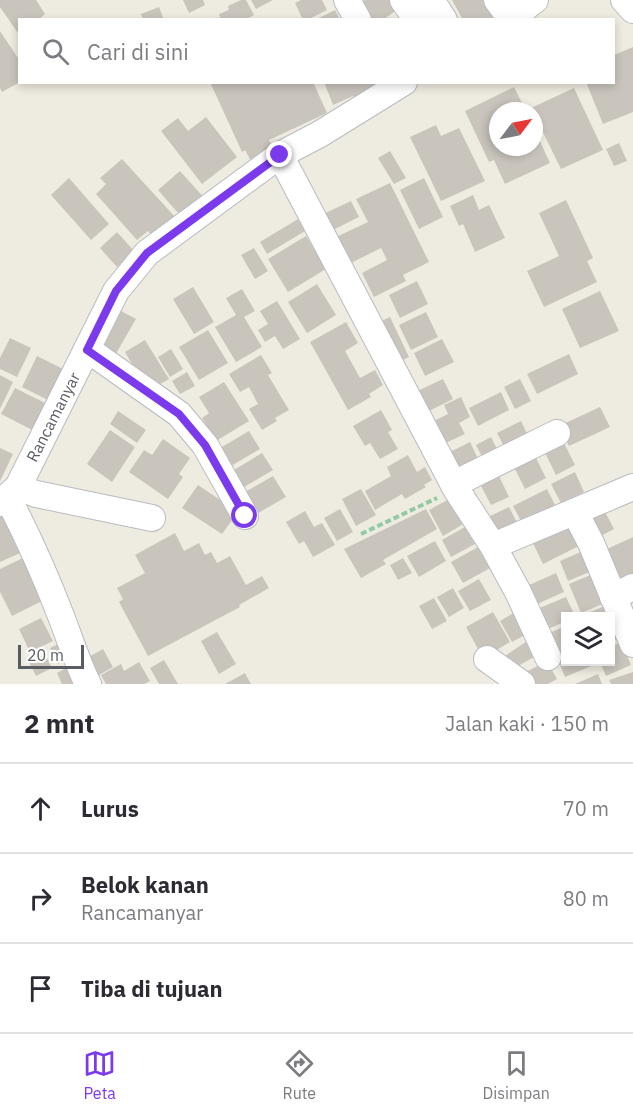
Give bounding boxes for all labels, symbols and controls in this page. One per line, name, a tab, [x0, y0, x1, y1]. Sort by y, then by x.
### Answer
search box	[18, 18, 615, 84]
icon: search	[39, 35, 72, 68]
text: Cari di sini	[87, 37, 189, 66]
north arrow	[489, 102, 543, 156]
route end	[266, 141, 292, 167]
street label: Rancamanyar	[22, 369, 84, 465]
route start	[231, 502, 257, 528]
map controls	[561, 612, 615, 666]
button: layers	[561, 612, 615, 666]
scale bar	[18, 642, 84, 670]
text: 20 m	[27, 645, 64, 665]
text: 2 mnt	[24, 706, 94, 740]
text: Jalan kaki · 150 m	[445, 710, 609, 737]
icon: ahead	[24, 792, 57, 825]
text: Lurus	[81, 794, 139, 823]
text: 70 m	[563, 795, 609, 822]
text: Belok kanan	[81, 870, 209, 899]
icon: right	[24, 882, 57, 915]
text: 80 m	[563, 885, 609, 912]
text: Rancamanyar	[81, 899, 203, 926]
icon: arrive	[24, 972, 57, 1005]
text: Tiba di tujuan	[81, 974, 223, 1003]
tab: Peta	[83, 1047, 116, 1103]
tab: Rute	[282, 1047, 316, 1103]
tab: Disimpan	[482, 1047, 550, 1103]

